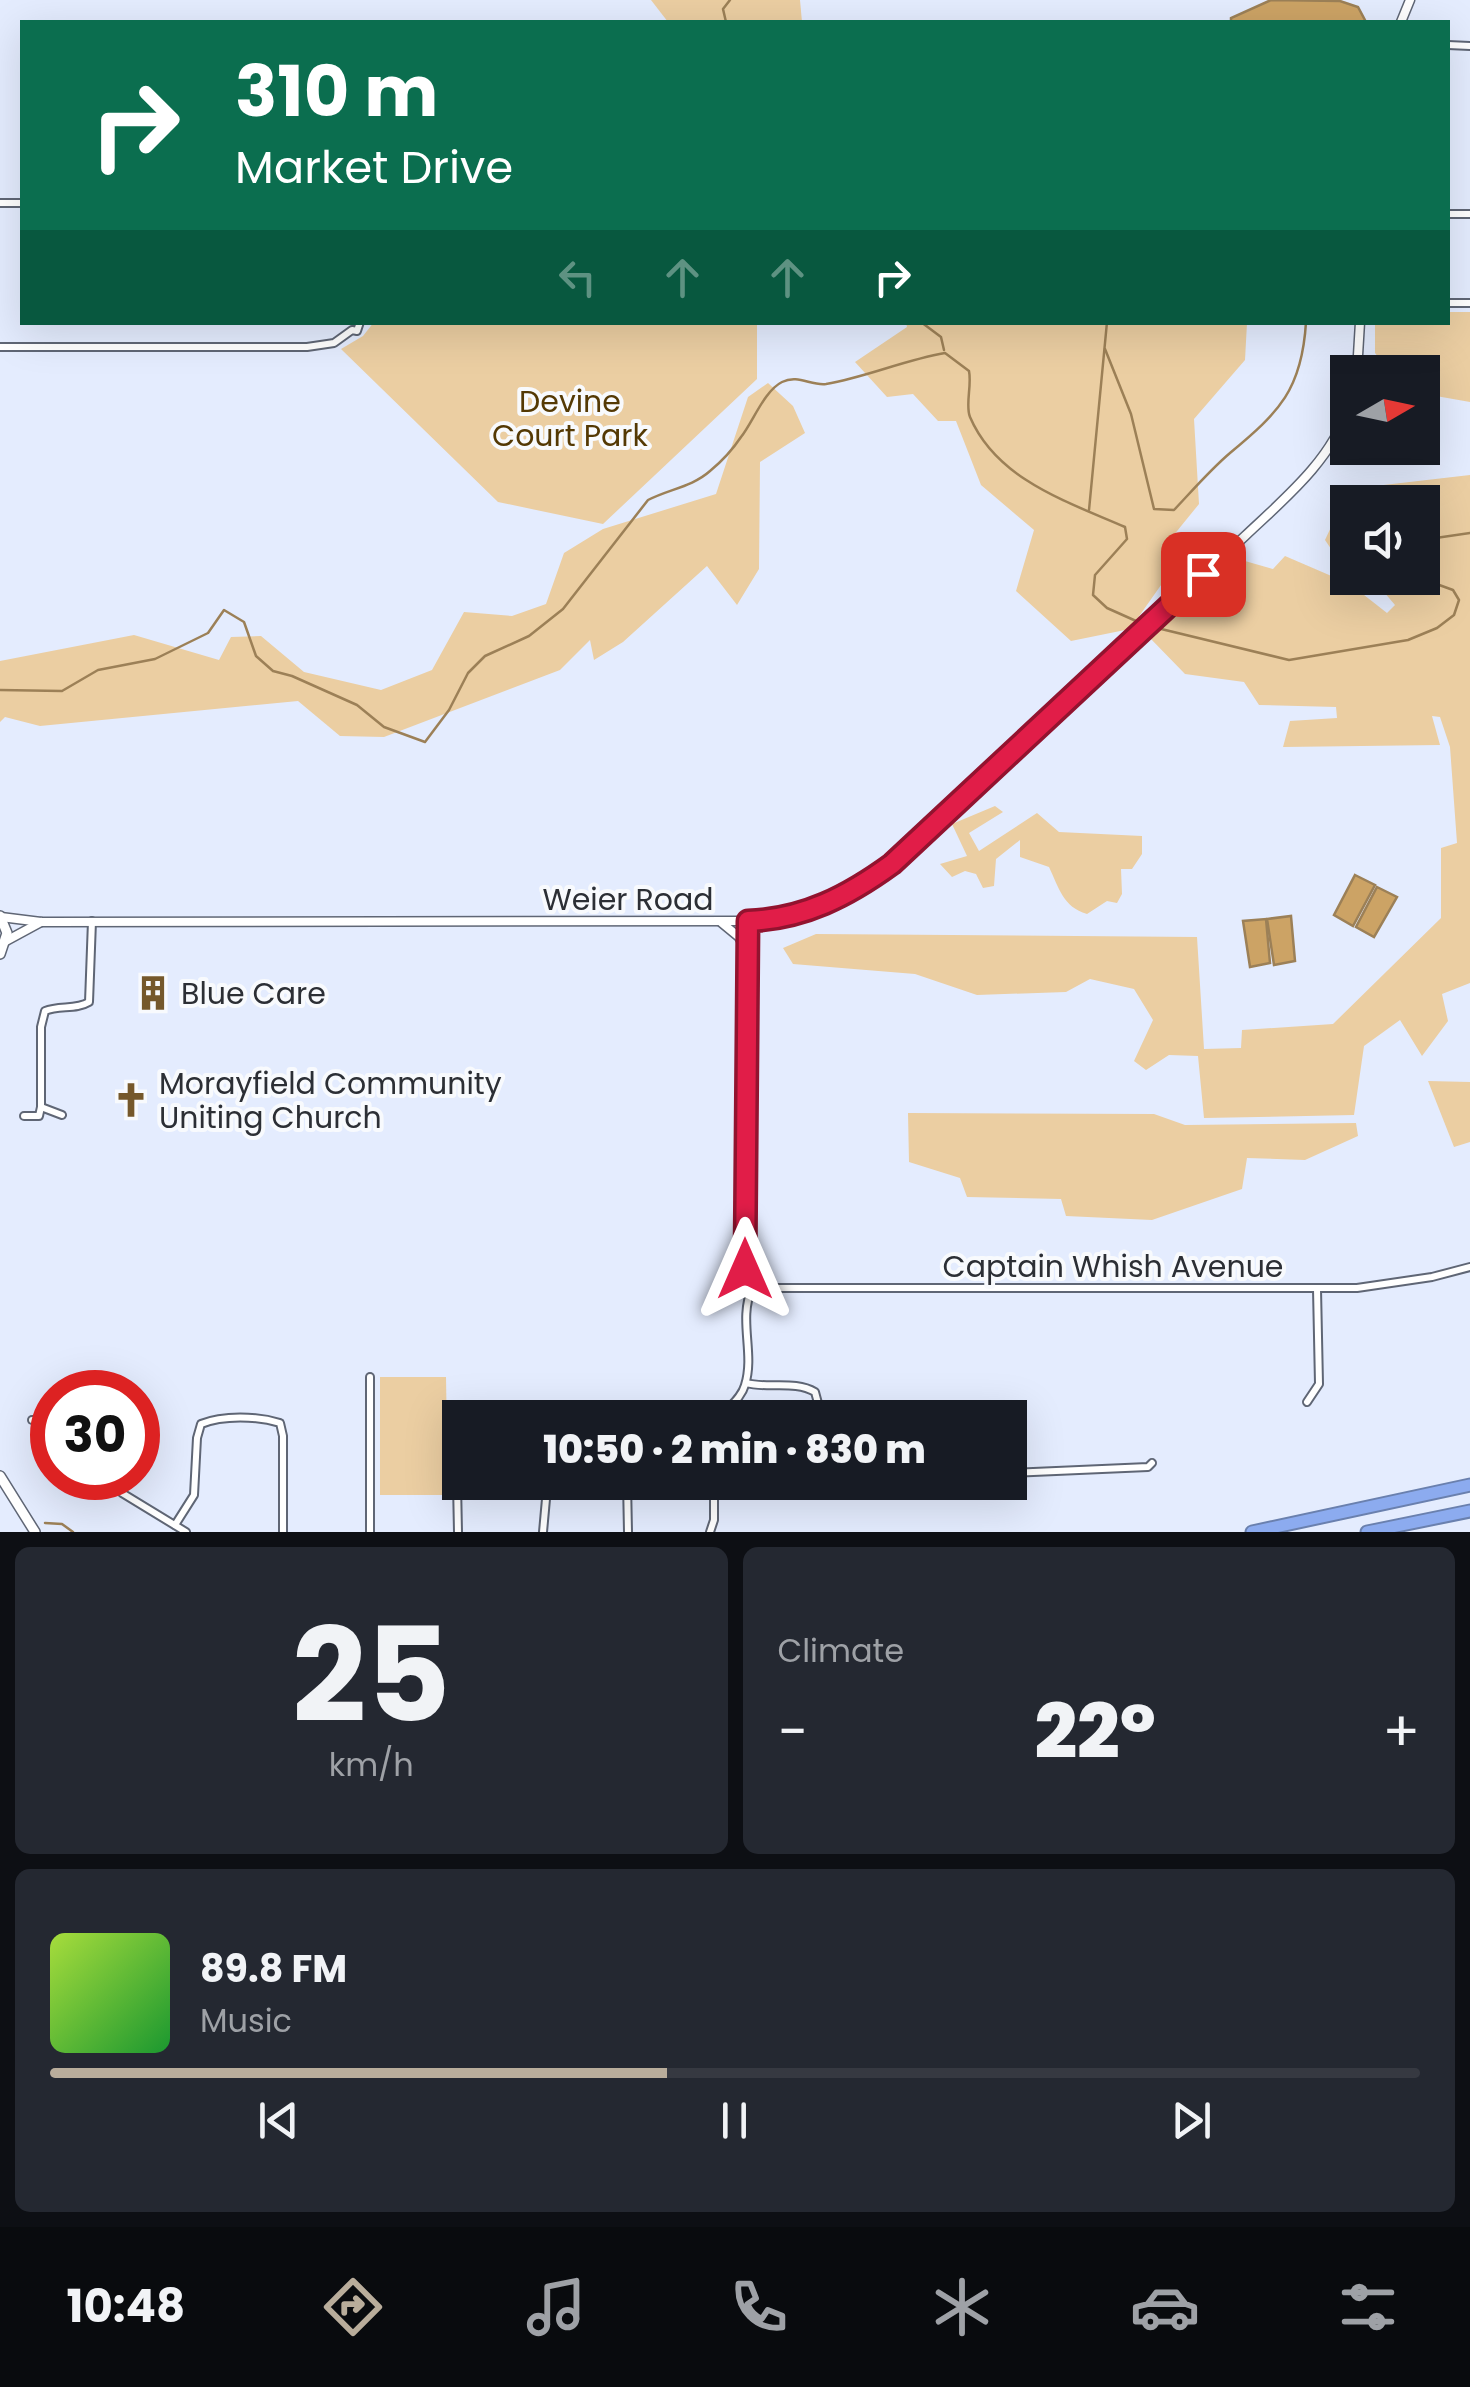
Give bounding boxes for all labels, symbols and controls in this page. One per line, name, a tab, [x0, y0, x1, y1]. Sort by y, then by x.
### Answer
text: 310 m	[235, 42, 438, 141]
icon: right	[70, 60, 200, 190]
text: Market Drive	[235, 136, 513, 199]
icon: left	[550, 250, 605, 305]
icon: ahead	[655, 250, 710, 305]
icon: ahead	[760, 250, 815, 305]
icon: right	[865, 250, 920, 305]
north arrow	[1330, 355, 1440, 465]
map controls	[1330, 355, 1440, 595]
park label: Devine Court Park	[492, 380, 649, 457]
button: sound	[1330, 485, 1440, 595]
pin	[1161, 532, 1246, 617]
icon: arrive	[1176, 547, 1231, 602]
street label: Weier Road	[542, 878, 714, 921]
place label: Blue Care	[181, 972, 326, 1015]
building icon: Blue Care	[134, 974, 172, 1012]
place label: Morayfield Community Uniting Church	[159, 1062, 502, 1139]
church icon: Morayfield Community Uniting Church	[112, 1081, 150, 1119]
position arrow	[693, 1217, 797, 1321]
street label: Captain Whish Avenue	[943, 1245, 1283, 1288]
speed limit sign: 30	[30, 1370, 160, 1500]
text: 10:50 · 2 min · 830 m	[543, 1423, 926, 1476]
text: 25	[292, 1584, 451, 1767]
text: Climate	[778, 1628, 904, 1673]
text: 22°	[1034, 1679, 1156, 1784]
text: −	[778, 1693, 808, 1770]
text: +	[1382, 1693, 1420, 1770]
text: km/h	[329, 1742, 414, 1787]
text: 89.8 FM	[200, 1942, 347, 1995]
text: Music	[200, 1998, 292, 2043]
icon: previous	[251, 2093, 306, 2148]
icon: pause	[707, 2093, 762, 2148]
icon: next	[1164, 2093, 1219, 2148]
icon: directions	[318, 2272, 388, 2342]
icon: music	[521, 2272, 591, 2342]
icon: phone	[724, 2272, 794, 2342]
icon: climate	[927, 2272, 997, 2342]
icon: car	[1130, 2272, 1200, 2342]
icon: filters	[1333, 2272, 1403, 2342]
text: 10:48	[67, 2275, 185, 2338]

